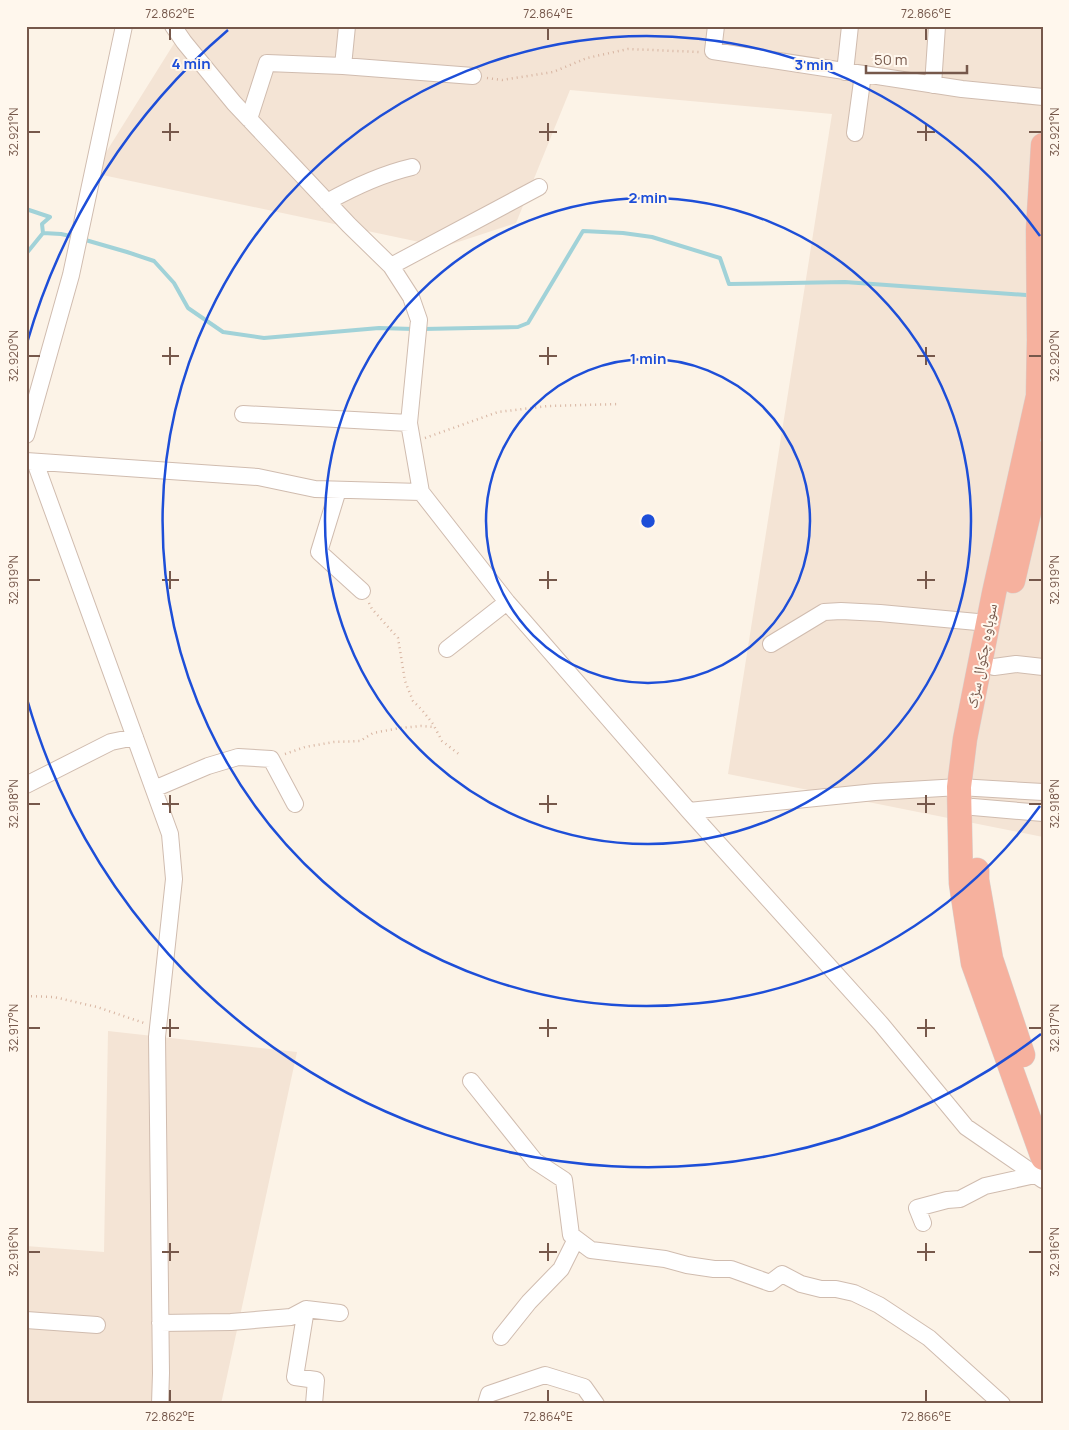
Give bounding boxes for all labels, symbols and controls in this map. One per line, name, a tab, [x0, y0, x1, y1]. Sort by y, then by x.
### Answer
text: 72.862°E	[145, 5, 195, 22]
text: 72.864°E	[523, 5, 573, 22]
text: 72.866°E	[901, 5, 951, 22]
scale bar	[866, 42, 968, 74]
text: 50 m	[874, 49, 908, 70]
text: 4 min	[171, 53, 211, 74]
text: 3 min	[795, 54, 833, 75]
text: 32.921°N	[5, 107, 22, 157]
text: 32.921°N	[1046, 107, 1063, 157]
text: 2 min	[628, 187, 668, 208]
text: 32.920°N	[5, 330, 22, 382]
text: 32.920°N	[1046, 330, 1063, 382]
text: 1 min	[630, 348, 666, 369]
centre of rings	[639, 512, 657, 530]
text: 32.919°N	[5, 555, 22, 605]
text: 32.919°N	[1046, 555, 1063, 605]
street label: سوہاوہ چکوال سڑک	[961, 601, 1002, 710]
text: 32.918°N	[5, 779, 22, 829]
text: 32.918°N	[1046, 779, 1063, 829]
text: 32.917°N	[5, 1004, 22, 1052]
text: 32.917°N	[1046, 1004, 1063, 1052]
text: 32.916°N	[5, 1227, 22, 1277]
text: 32.916°N	[1046, 1227, 1063, 1277]
text: 72.862°E	[145, 1408, 195, 1425]
text: 72.864°E	[523, 1408, 573, 1425]
text: 72.866°E	[901, 1408, 951, 1425]

